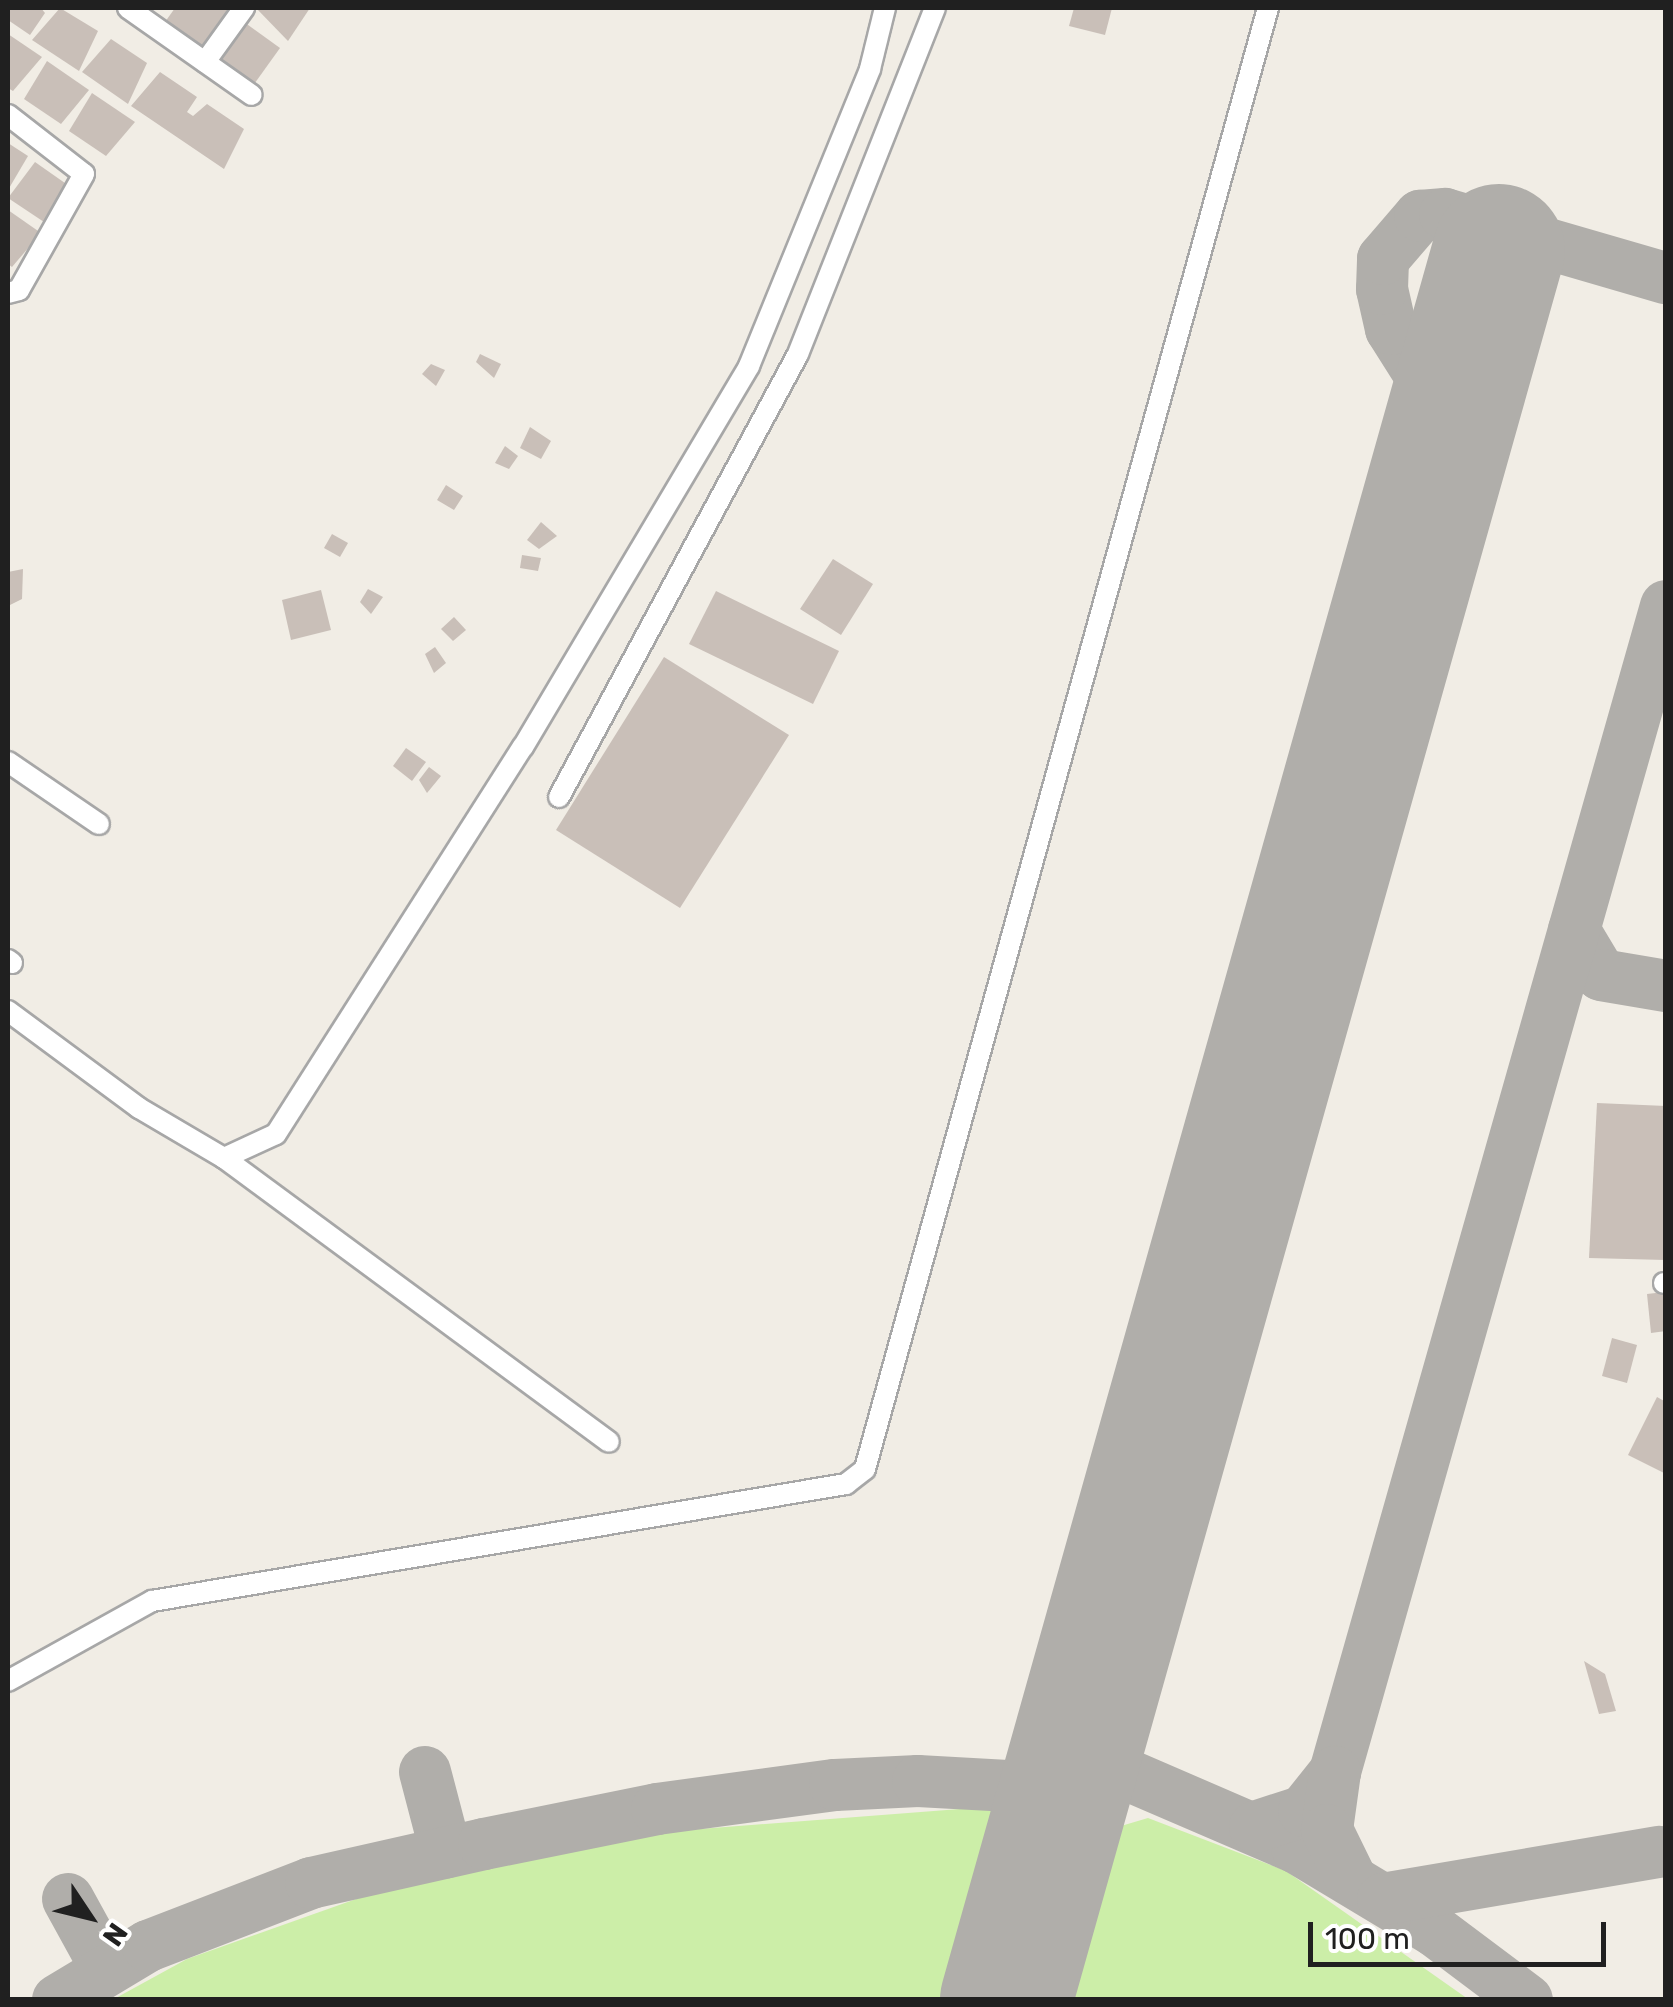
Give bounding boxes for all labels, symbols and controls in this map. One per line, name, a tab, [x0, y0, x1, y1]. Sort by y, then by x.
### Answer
north arrow	[40, 1867, 140, 1967]
scale bar	[1313, 1902, 1610, 1964]
text: N	[96, 1917, 134, 1952]
text: 100 m	[1325, 1921, 1410, 1957]

